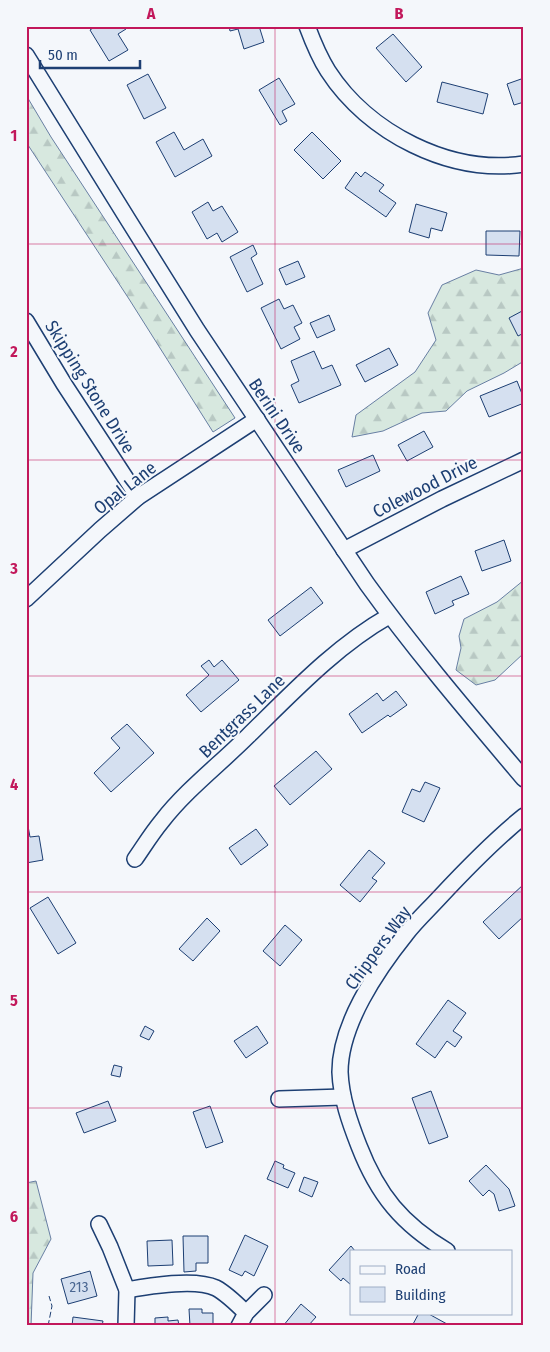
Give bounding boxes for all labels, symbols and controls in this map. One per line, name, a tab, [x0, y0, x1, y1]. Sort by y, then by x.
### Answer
text: A	[146, 4, 156, 23]
text: B	[395, 4, 404, 23]
scale bar	[40, 38, 140, 70]
text: 50 m	[48, 46, 78, 64]
text: 1	[11, 126, 17, 145]
street label: Skipping Stone Drive	[40, 317, 140, 458]
text: 2	[9, 342, 18, 361]
street label: Berini Drive	[244, 374, 310, 458]
street label: Colewood Drive	[369, 451, 481, 523]
street label: Opal Lane	[89, 457, 161, 519]
text: 3	[9, 559, 18, 578]
street label: Bentgrass Lane	[194, 669, 290, 763]
text: 4	[10, 775, 18, 794]
street label: Chippers Way	[340, 902, 416, 994]
text: 5	[10, 991, 18, 1010]
text: 6	[10, 1207, 18, 1226]
legend	[350, 1250, 512, 1314]
text: Road	[395, 1260, 426, 1278]
house number: 213	[70, 1278, 89, 1296]
text: Building	[395, 1286, 446, 1304]

